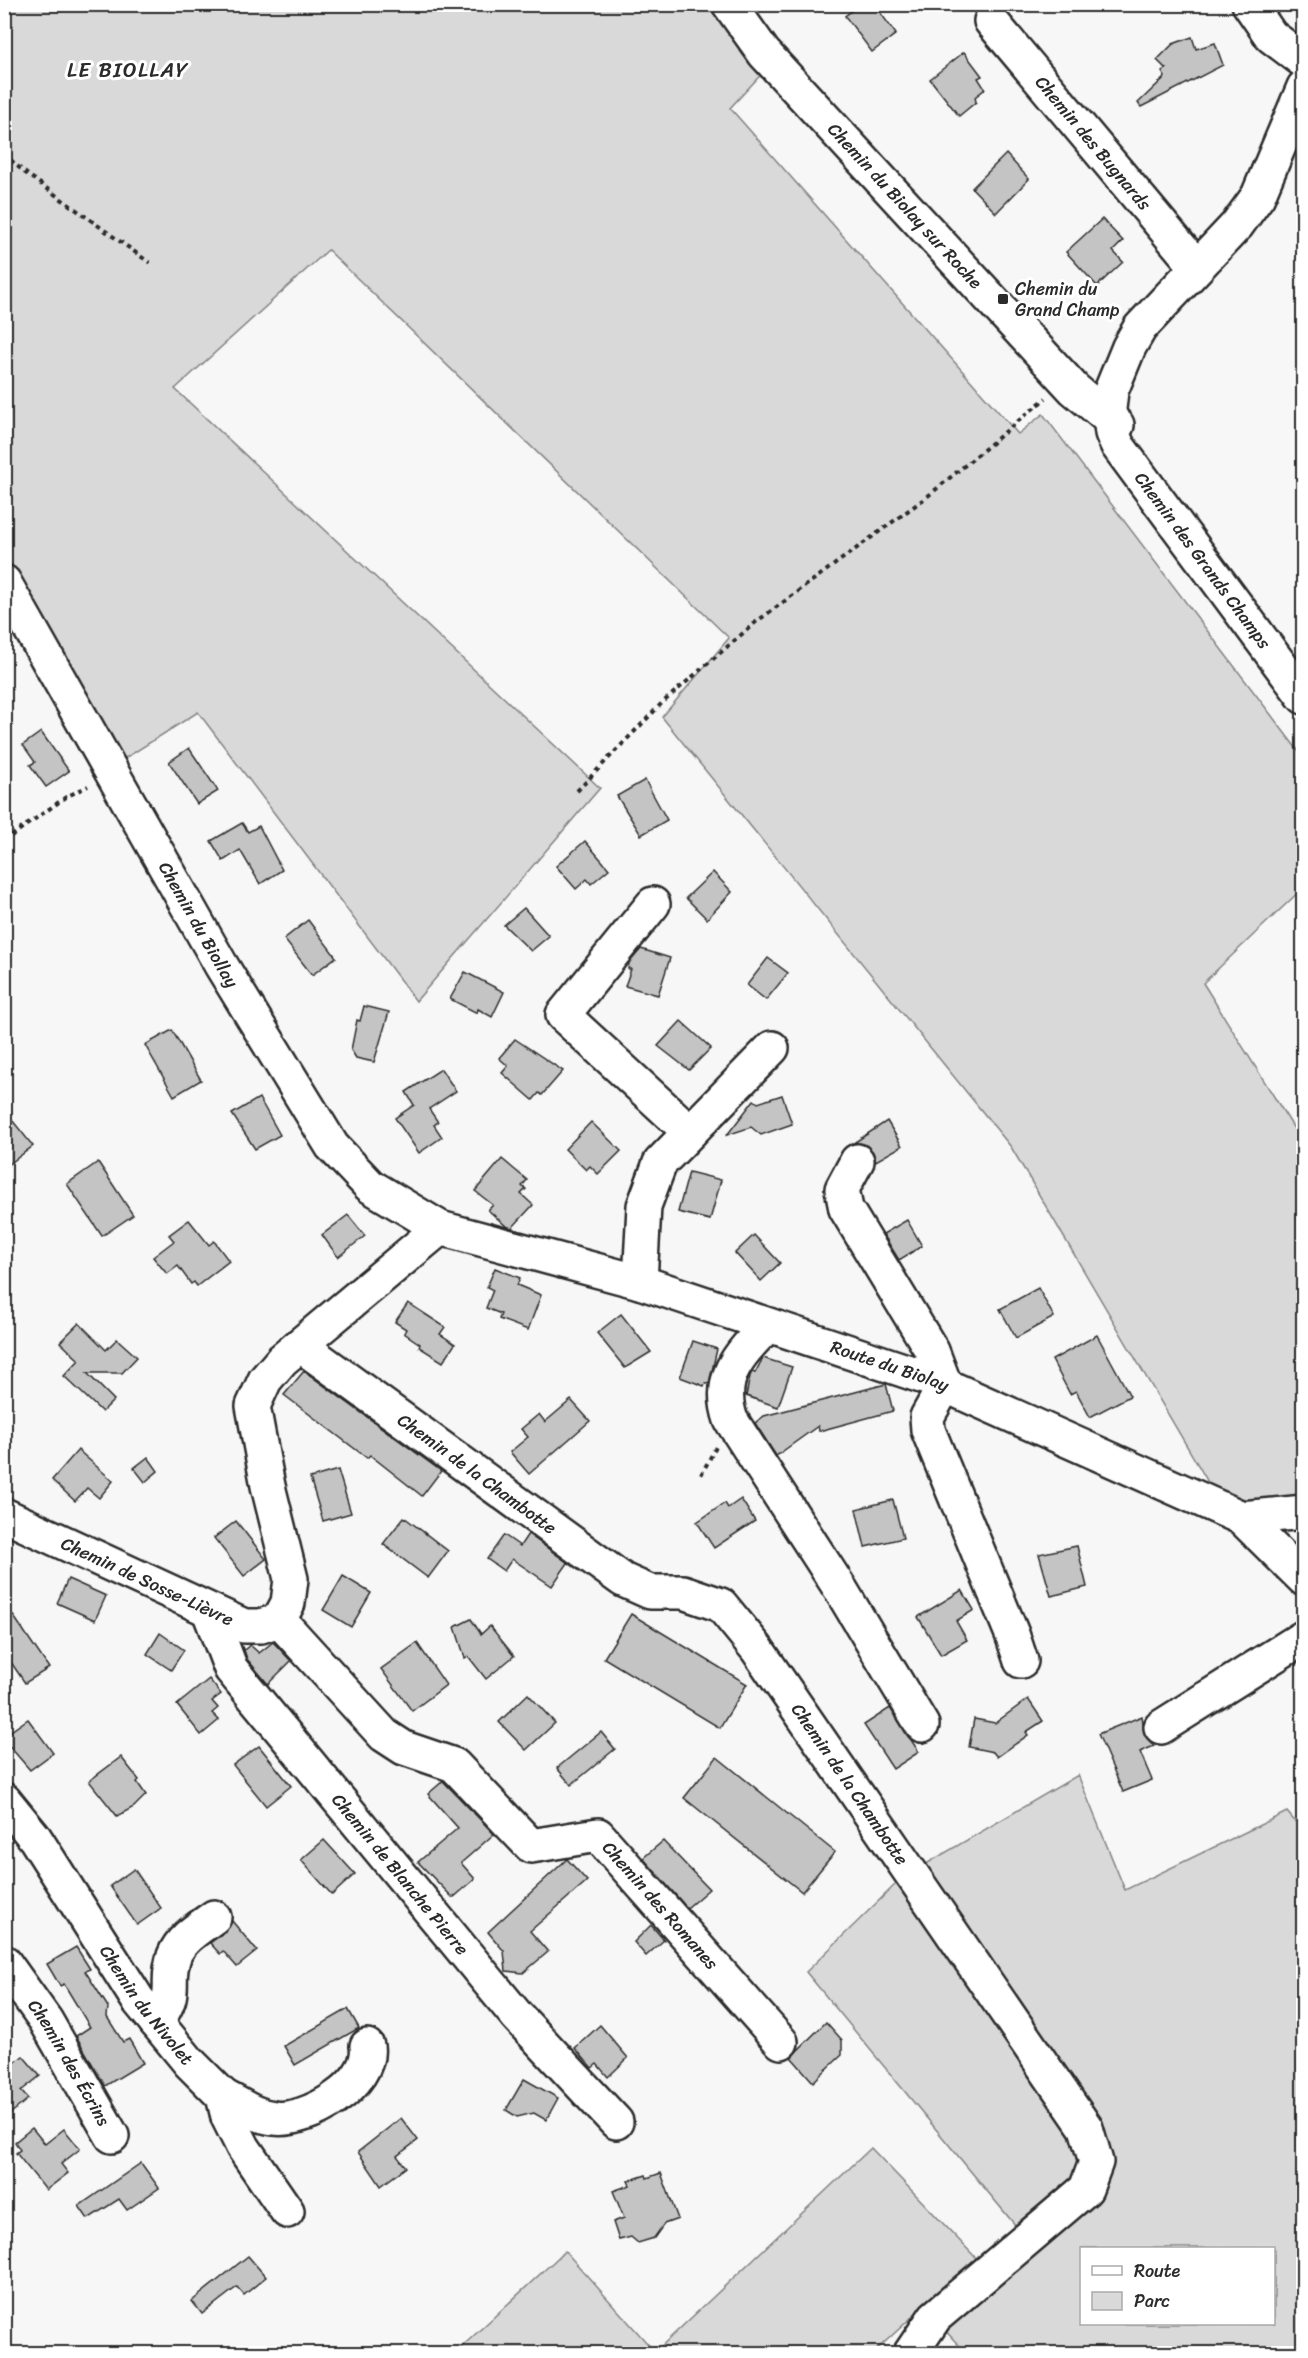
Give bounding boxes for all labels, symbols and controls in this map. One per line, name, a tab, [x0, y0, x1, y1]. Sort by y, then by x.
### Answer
district label: LE BIOLLAY	[67, 51, 189, 89]
street label: Chemin des Bugnards	[1027, 68, 1160, 218]
street label: Chemin du Biolay sur Roche	[819, 115, 991, 297]
place label: Chemin du Grand Champ	[1015, 273, 1120, 326]
marker: Chemin du Grand Champ	[996, 292, 1010, 306]
street label: Chemin des Grands Champs	[1126, 465, 1280, 657]
street label: Chemin du Biollay	[150, 855, 248, 995]
street label: Route du Biolay	[826, 1331, 955, 1402]
street label: Chemin de la Chambotte	[390, 1405, 564, 1543]
street label: Chemin de Sosse-Lièvre	[56, 1527, 239, 1635]
street label: Chemin de la Chambotte	[783, 1696, 917, 1872]
street label: Chemin de Blanche Pierre	[323, 1786, 477, 1963]
street label: Chemin des Romanes	[594, 1833, 727, 1978]
street label: Chemin du Nivolet	[91, 1938, 202, 2073]
street label: Chemin des Écrins	[19, 1992, 119, 2133]
legend	[1080, 2247, 1275, 2325]
text: Route	[1134, 2255, 1181, 2287]
text: Parc	[1134, 2285, 1170, 2317]

